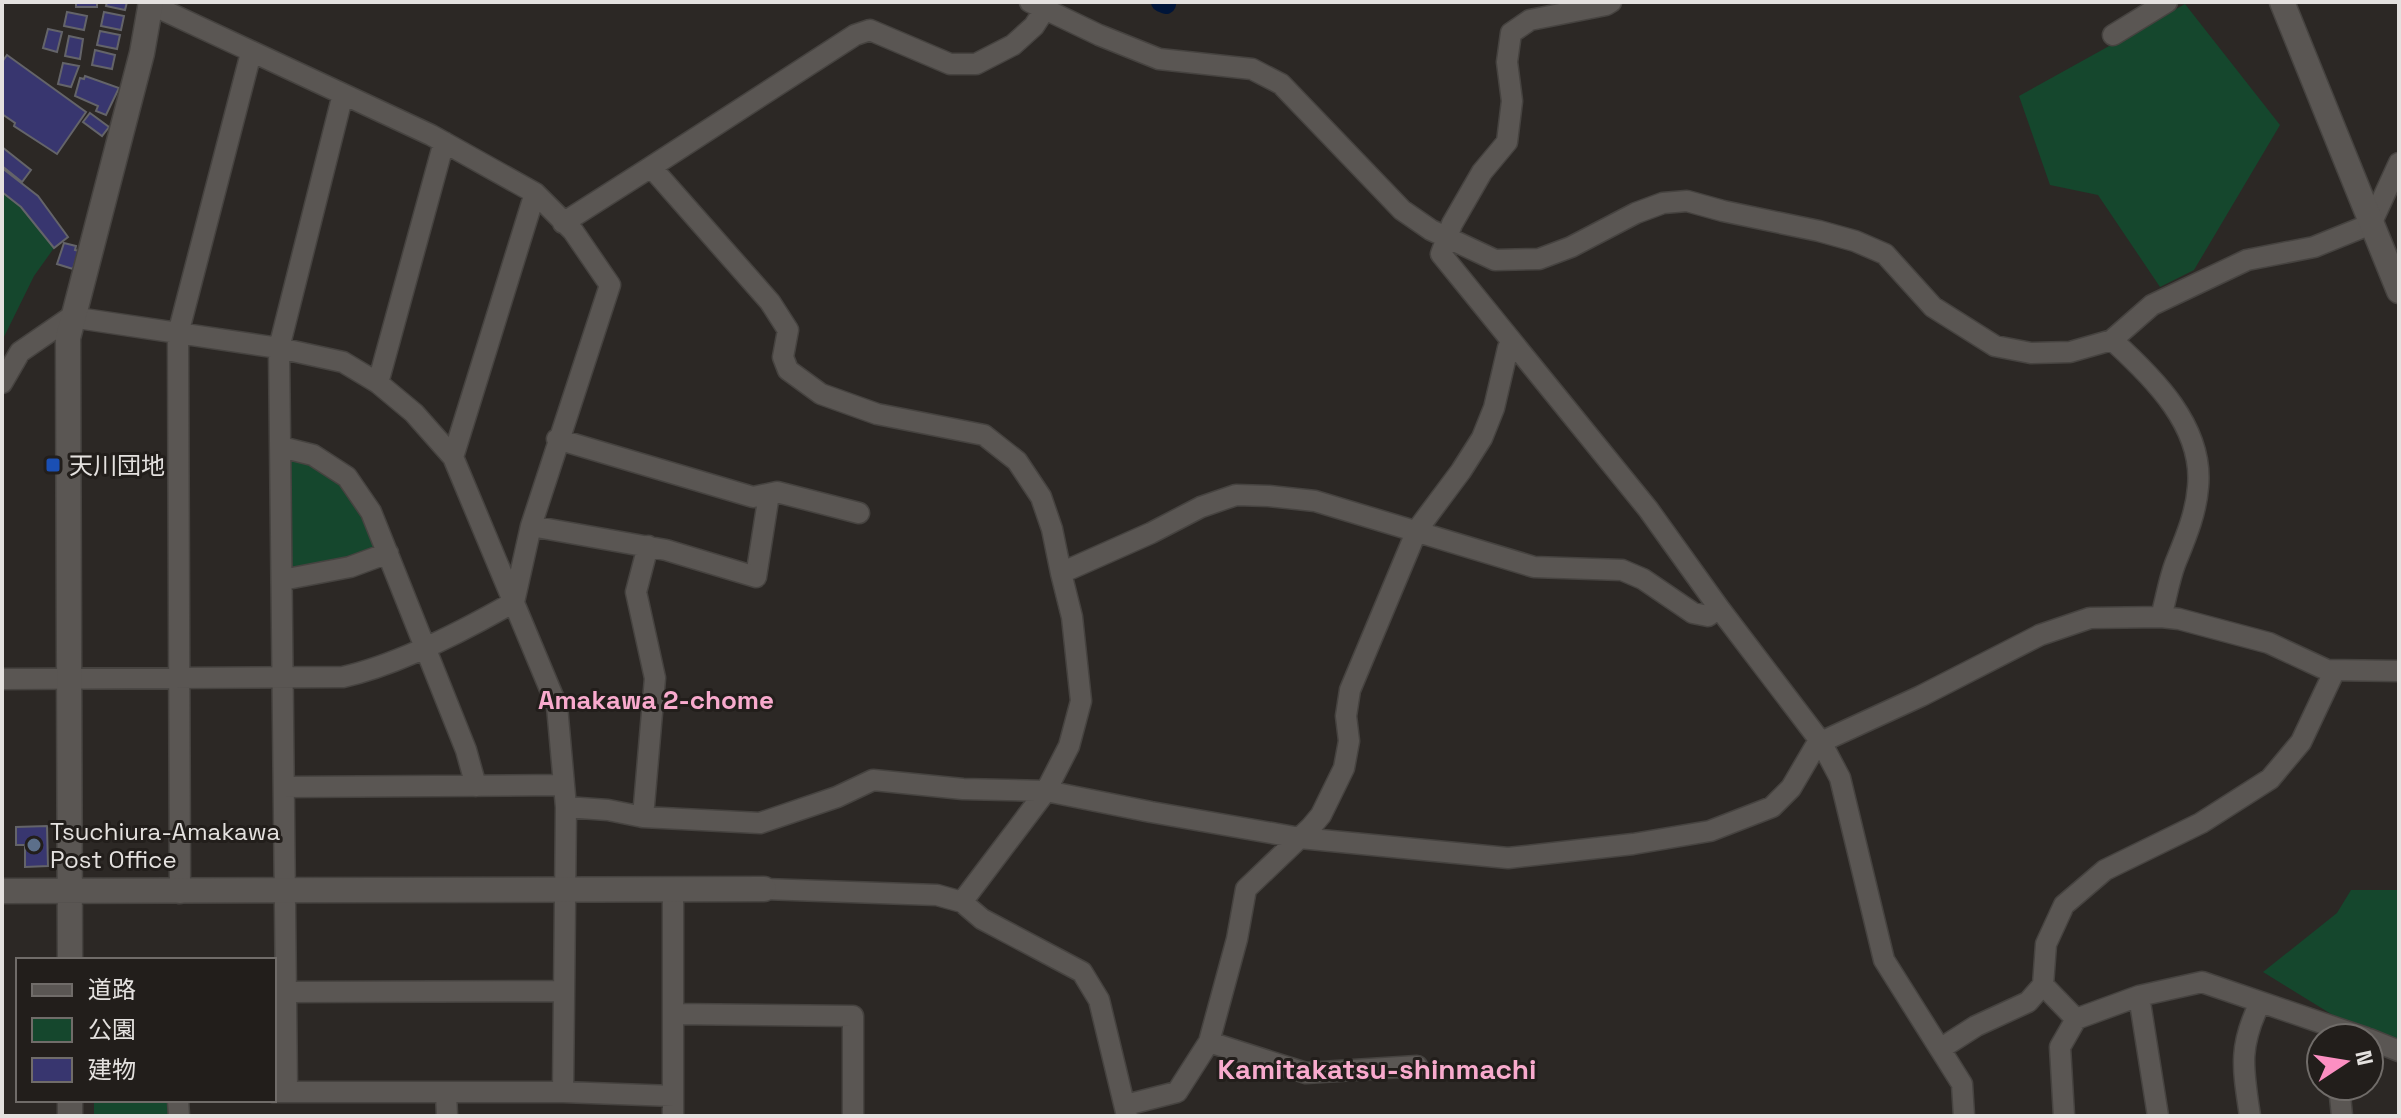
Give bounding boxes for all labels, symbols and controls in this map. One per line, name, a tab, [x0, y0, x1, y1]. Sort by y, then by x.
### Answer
place label: 天川団地	[69, 450, 165, 481]
marker: 天川団地	[44, 456, 62, 474]
district label: Amakawa 2-chome	[538, 683, 774, 717]
place label: Tsuchiura-Amakawa Post Office	[50, 816, 281, 875]
marker: Tsuchiura-Amakawa Post Office	[25, 836, 43, 854]
legend	[16, 958, 276, 1102]
text: 道路	[88, 974, 136, 1005]
text: 公園	[88, 1014, 136, 1045]
north arrow	[2305, 1022, 2385, 1102]
text: N	[2349, 1048, 2380, 1068]
district label: Kamitakatsu-shinmachi	[1217, 1051, 1537, 1087]
text: 建物	[88, 1054, 136, 1085]

